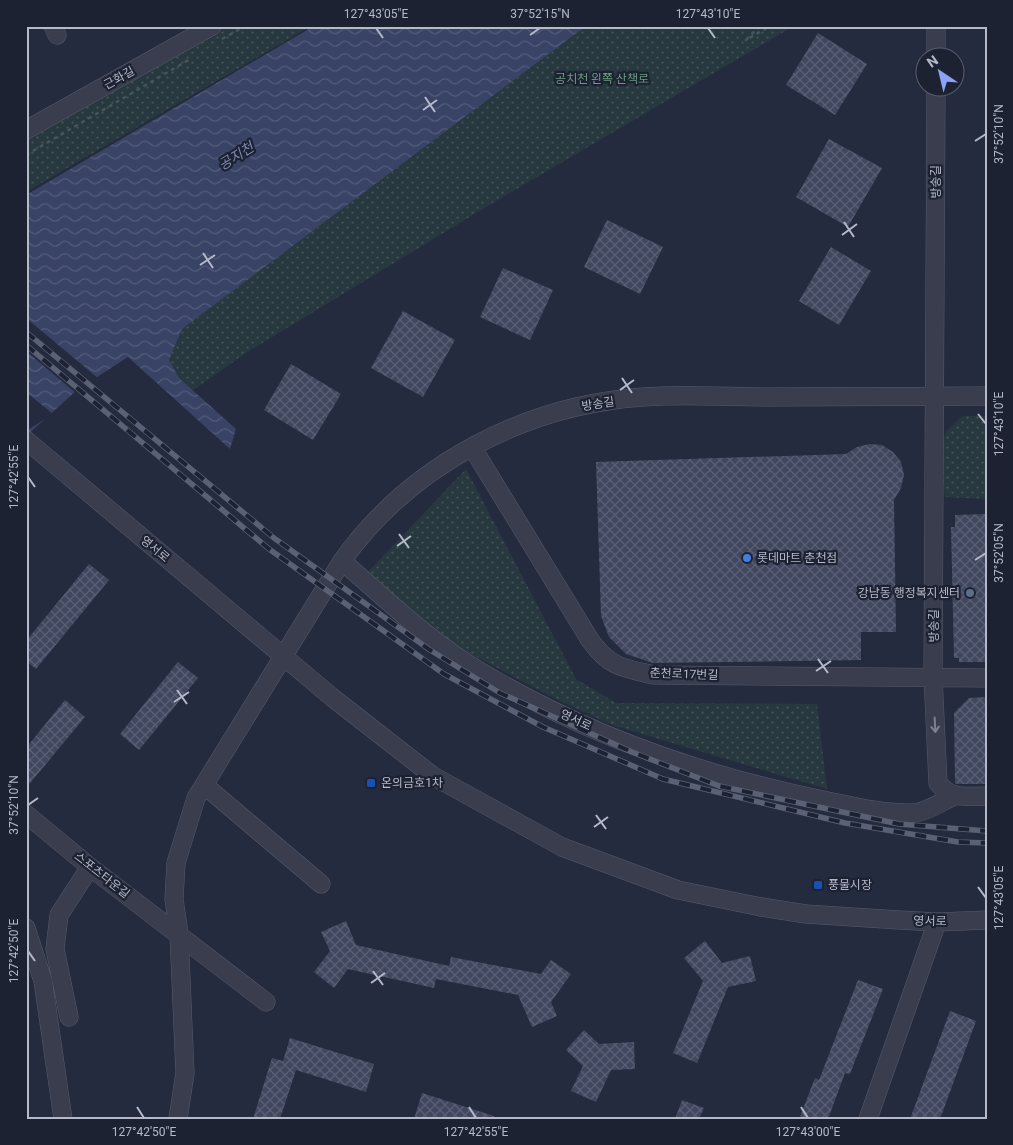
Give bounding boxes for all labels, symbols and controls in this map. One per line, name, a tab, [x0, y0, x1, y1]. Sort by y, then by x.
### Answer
text: 127°43'05"E	[344, 7, 408, 21]
text: 37°52'15"N	[510, 7, 570, 21]
text: 127°43'10"E	[676, 7, 740, 21]
north arrow	[916, 48, 966, 98]
text: N	[924, 52, 941, 71]
street label: 근화길	[101, 64, 137, 92]
park label: 공치천 왼쪽 산책로	[555, 72, 649, 86]
text: 37°52'10"N	[992, 104, 1006, 164]
water label: 공지천	[215, 138, 258, 173]
street label: 방송길	[929, 165, 943, 199]
text: 127°43'10"E	[992, 392, 1006, 456]
street label: 방송길	[581, 394, 615, 414]
text: 127°42'55"E	[7, 445, 21, 509]
text: 37°52'05"N	[992, 523, 1006, 583]
street label: 영서로	[138, 533, 172, 565]
place label: 롯데마트 춘천점	[757, 551, 837, 565]
marker: 롯데마트 춘천점	[741, 552, 753, 564]
place label: 강남동 행정복지센터	[858, 586, 960, 600]
marker: 강남동 행정복지센터	[964, 587, 976, 599]
street label: 방송길	[927, 609, 941, 643]
street label: 춘천로17번길	[649, 666, 719, 682]
street label: 영서로	[558, 707, 594, 733]
one-way arrow	[931, 717, 940, 733]
text: 37°52'10"N	[7, 775, 21, 835]
place label: 온의금호1차	[381, 776, 443, 790]
marker: 온의금호1차	[365, 777, 377, 789]
street label: 스포츠타운길	[72, 849, 132, 901]
text: 127°43'05"E	[992, 866, 1006, 930]
place label: 풍물시장	[828, 878, 872, 892]
marker: 풍물시장	[812, 879, 824, 891]
street label: 영서로	[913, 914, 947, 928]
text: 127°42'50"E	[7, 919, 21, 983]
text: 127°42'50"E	[112, 1125, 176, 1139]
text: 127°42'55"E	[444, 1125, 508, 1139]
text: 127°43'00"E	[776, 1125, 840, 1139]

